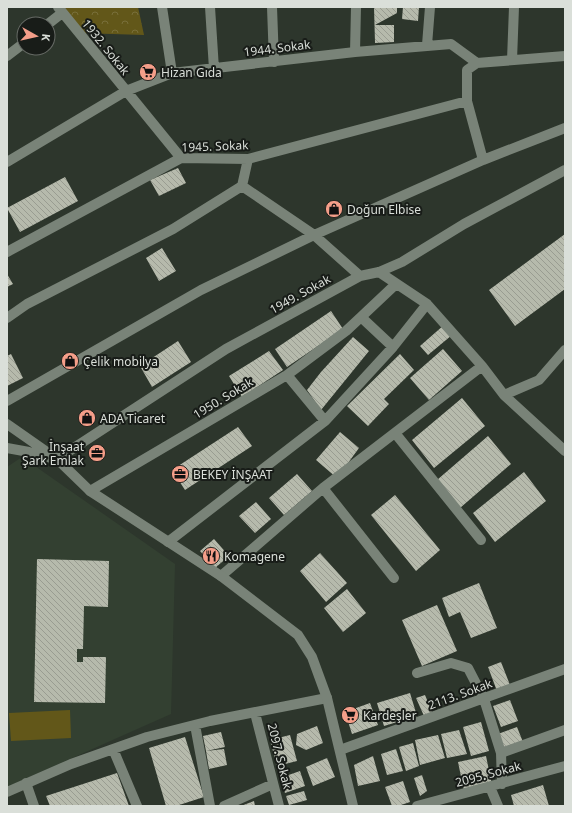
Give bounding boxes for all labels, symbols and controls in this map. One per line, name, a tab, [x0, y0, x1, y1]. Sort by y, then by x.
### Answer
north arrow	[16, 16, 56, 56]
street label: 1932. Sokak	[78, 16, 134, 79]
text: K	[38, 33, 54, 43]
street label: 1944. Sokak	[243, 35, 312, 61]
supermarket icon: Hizan Gıda	[138, 62, 158, 82]
place label: Hizan Gıda	[161, 64, 222, 81]
street label: 1945. Sokak	[181, 136, 249, 156]
shop icon: Doğun Elbise	[324, 199, 344, 219]
place label: Doğun Elbise	[347, 201, 421, 218]
street label: 1949. Sokak	[266, 270, 334, 318]
shop icon: Çelik mobilya	[60, 351, 80, 371]
place label: Çelik mobilya	[83, 353, 158, 370]
street label: 1950. Sokak	[190, 373, 257, 423]
shop icon: ADA Ticaret	[77, 408, 97, 428]
place label: ADA Ticaret	[100, 410, 166, 427]
place label: İnşaat Şark Emlak	[22, 438, 85, 469]
office icon: İnşaat Şark Emlak	[87, 443, 107, 463]
office icon: BEKEY İNŞAAT	[170, 464, 190, 484]
place label: BEKEY İNŞAAT	[193, 466, 273, 483]
restaurant icon: Komagene	[201, 546, 221, 566]
place label: Komagene	[224, 548, 285, 565]
street label: 2113. Sokak	[426, 674, 495, 713]
supermarket icon: Kardeşler	[340, 705, 360, 725]
place label: Kardeşler	[363, 707, 417, 724]
street label: 2097. Sokak	[264, 721, 297, 791]
street label: 2095. Sokak	[453, 757, 523, 791]

